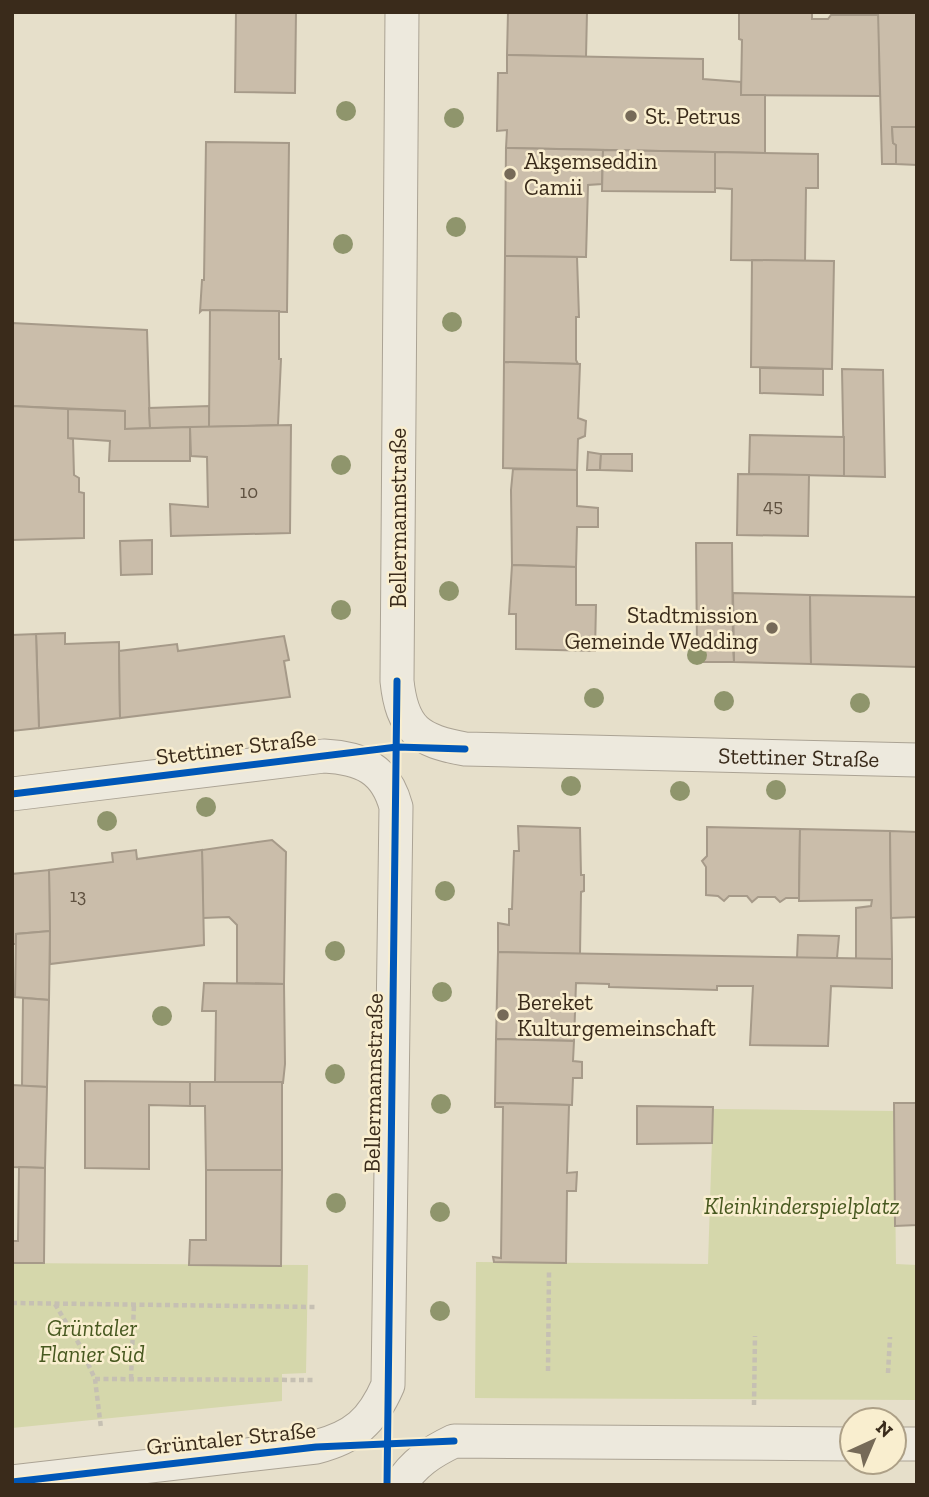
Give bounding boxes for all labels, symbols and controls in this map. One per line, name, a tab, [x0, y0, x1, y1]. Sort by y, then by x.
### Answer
place label: St. Petrus	[645, 102, 741, 130]
marker: St. Petrus	[623, 108, 639, 124]
place label: Akşemseddin Camii	[524, 147, 657, 201]
marker: Akşemseddin Camii	[502, 166, 518, 182]
street label: Bellermannstraße	[384, 428, 412, 608]
house number: 10	[240, 480, 258, 503]
house number: 45	[763, 494, 783, 517]
place label: Stadtmission Gemeinde Wedding	[564, 601, 758, 655]
marker: Stadtmission Gemeinde Wedding	[764, 620, 780, 636]
street label: Stettiner Straße	[154, 723, 318, 771]
street label: Stettiner Straße	[718, 741, 880, 773]
house number: 13	[70, 884, 86, 907]
place label: Bereket Kulturgemeinschaft	[517, 988, 716, 1042]
street label: Bellermannstraße	[357, 993, 389, 1173]
marker: Bereket Kulturgemeinschaft	[495, 1007, 511, 1023]
park label: Kleinkinderspielplatz	[704, 1192, 900, 1220]
park label: Grüntaler Flanier Süd	[39, 1314, 145, 1368]
north arrow	[838, 1406, 908, 1476]
street label: Grüntaler Straße	[145, 1415, 317, 1461]
text: N	[871, 1416, 898, 1442]

